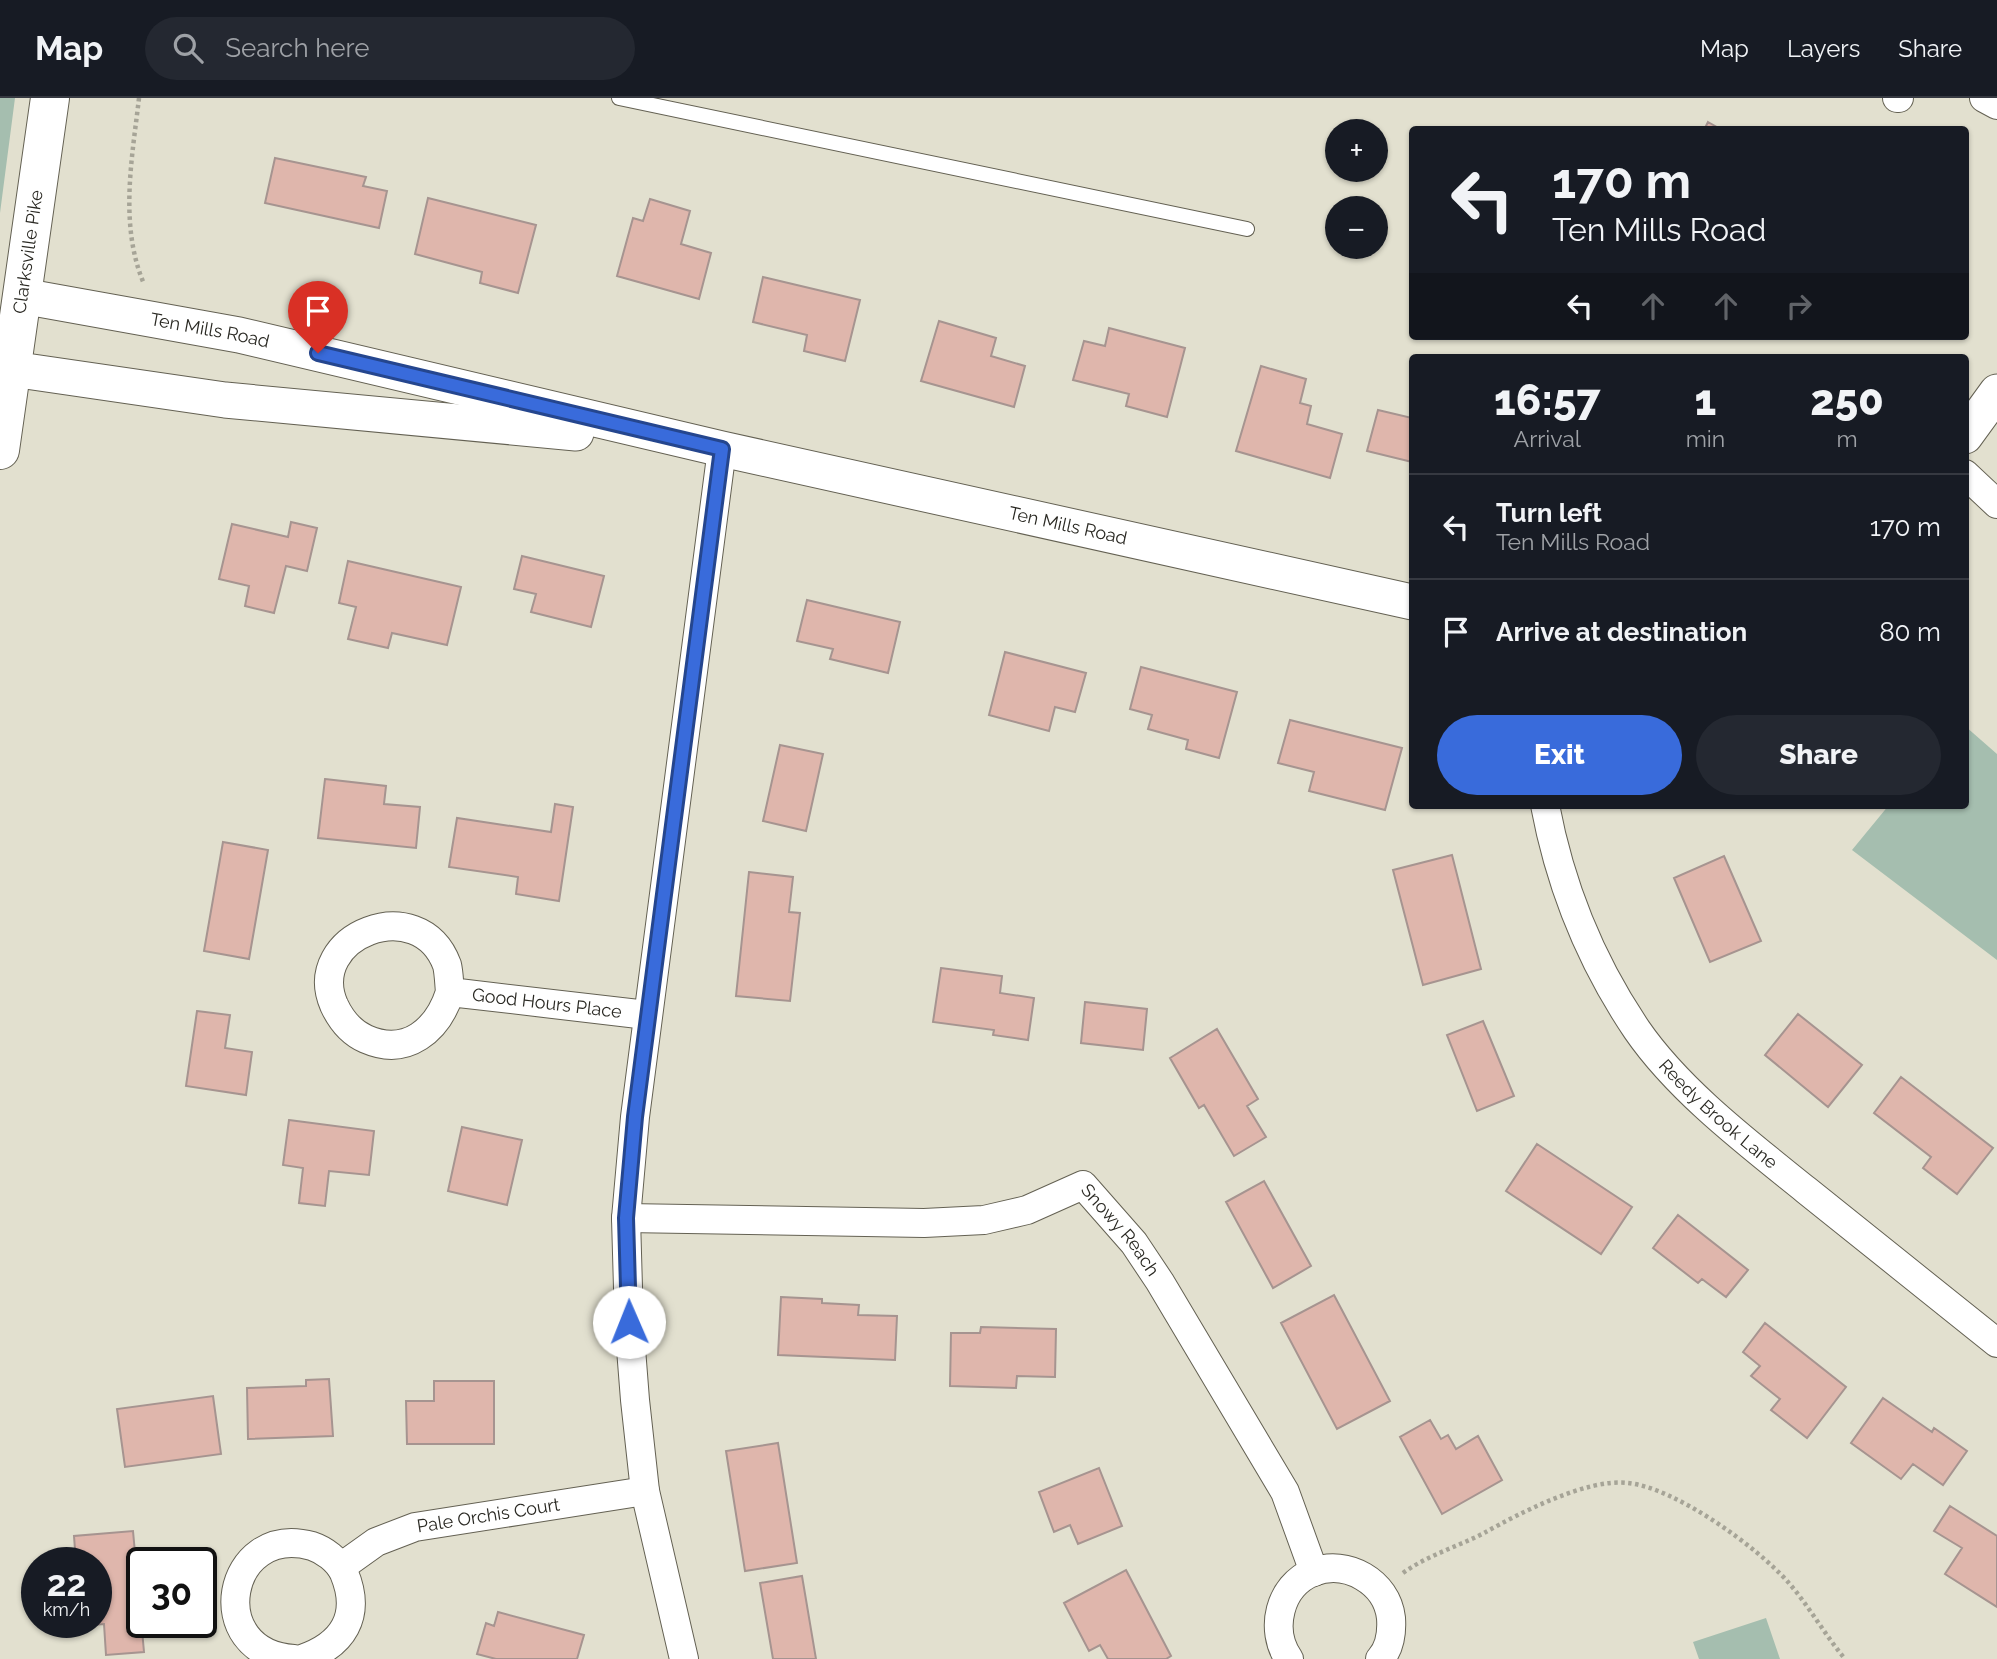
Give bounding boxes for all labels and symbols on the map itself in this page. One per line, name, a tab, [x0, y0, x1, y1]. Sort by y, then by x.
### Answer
street label: Clarksville Pike	[8, 188, 47, 315]
pin	[288, 281, 348, 353]
street label: Ten Mills Road	[149, 308, 272, 352]
street label: Ten Mills Road	[1007, 502, 1129, 549]
street label: Good Hours Place	[471, 984, 623, 1022]
street label: Reedy Brook Lane	[1655, 1055, 1782, 1173]
street label: Snowy Reach	[1077, 1179, 1164, 1280]
position arrow	[592, 1285, 666, 1359]
street label: Pale Orchis Court	[415, 1494, 561, 1537]
speed limit sign: 30	[126, 1547, 217, 1638]

